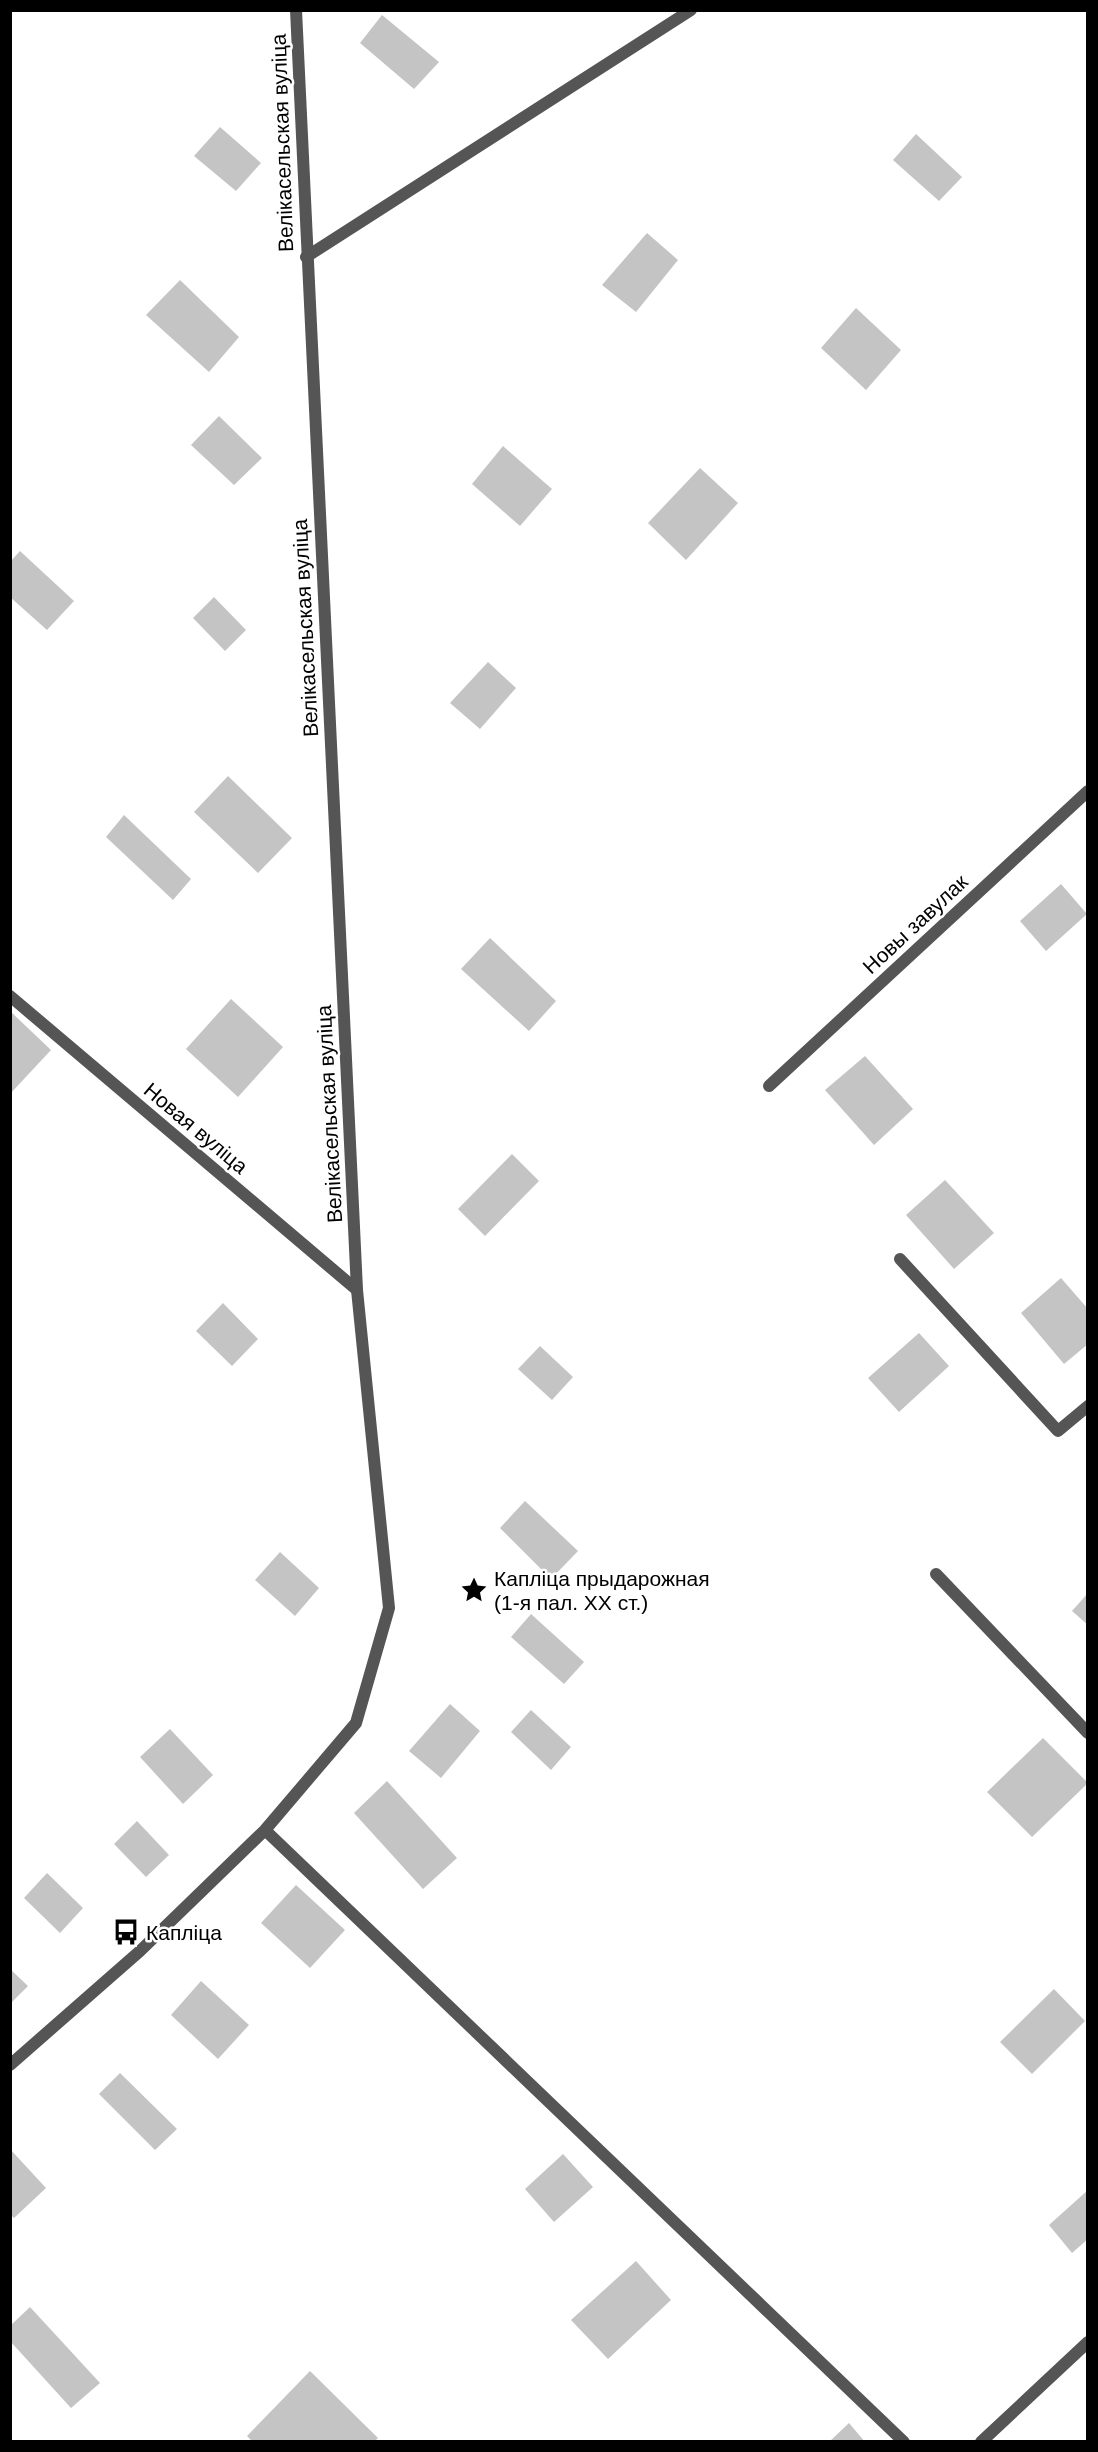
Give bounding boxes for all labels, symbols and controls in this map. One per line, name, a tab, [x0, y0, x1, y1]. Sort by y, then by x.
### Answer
street label: Велікасельская вуліца	[267, 33, 297, 252]
street label: Велікасельская вуліца	[288, 518, 322, 738]
street label: Новы завулак	[858, 869, 972, 978]
street label: Велікасельская вуліца	[312, 1004, 346, 1224]
street label: Новая вуліца	[140, 1078, 253, 1178]
place label: Капліца прыдарожная (1-я пал. XX ст.)	[494, 1567, 710, 1614]
place icon: Капліца прыдарожная (1-я пал. XX ст.)	[459, 1575, 489, 1605]
bus stop icon: Капліца	[111, 1917, 141, 1947]
place label: Капліца	[146, 1921, 222, 1944]

